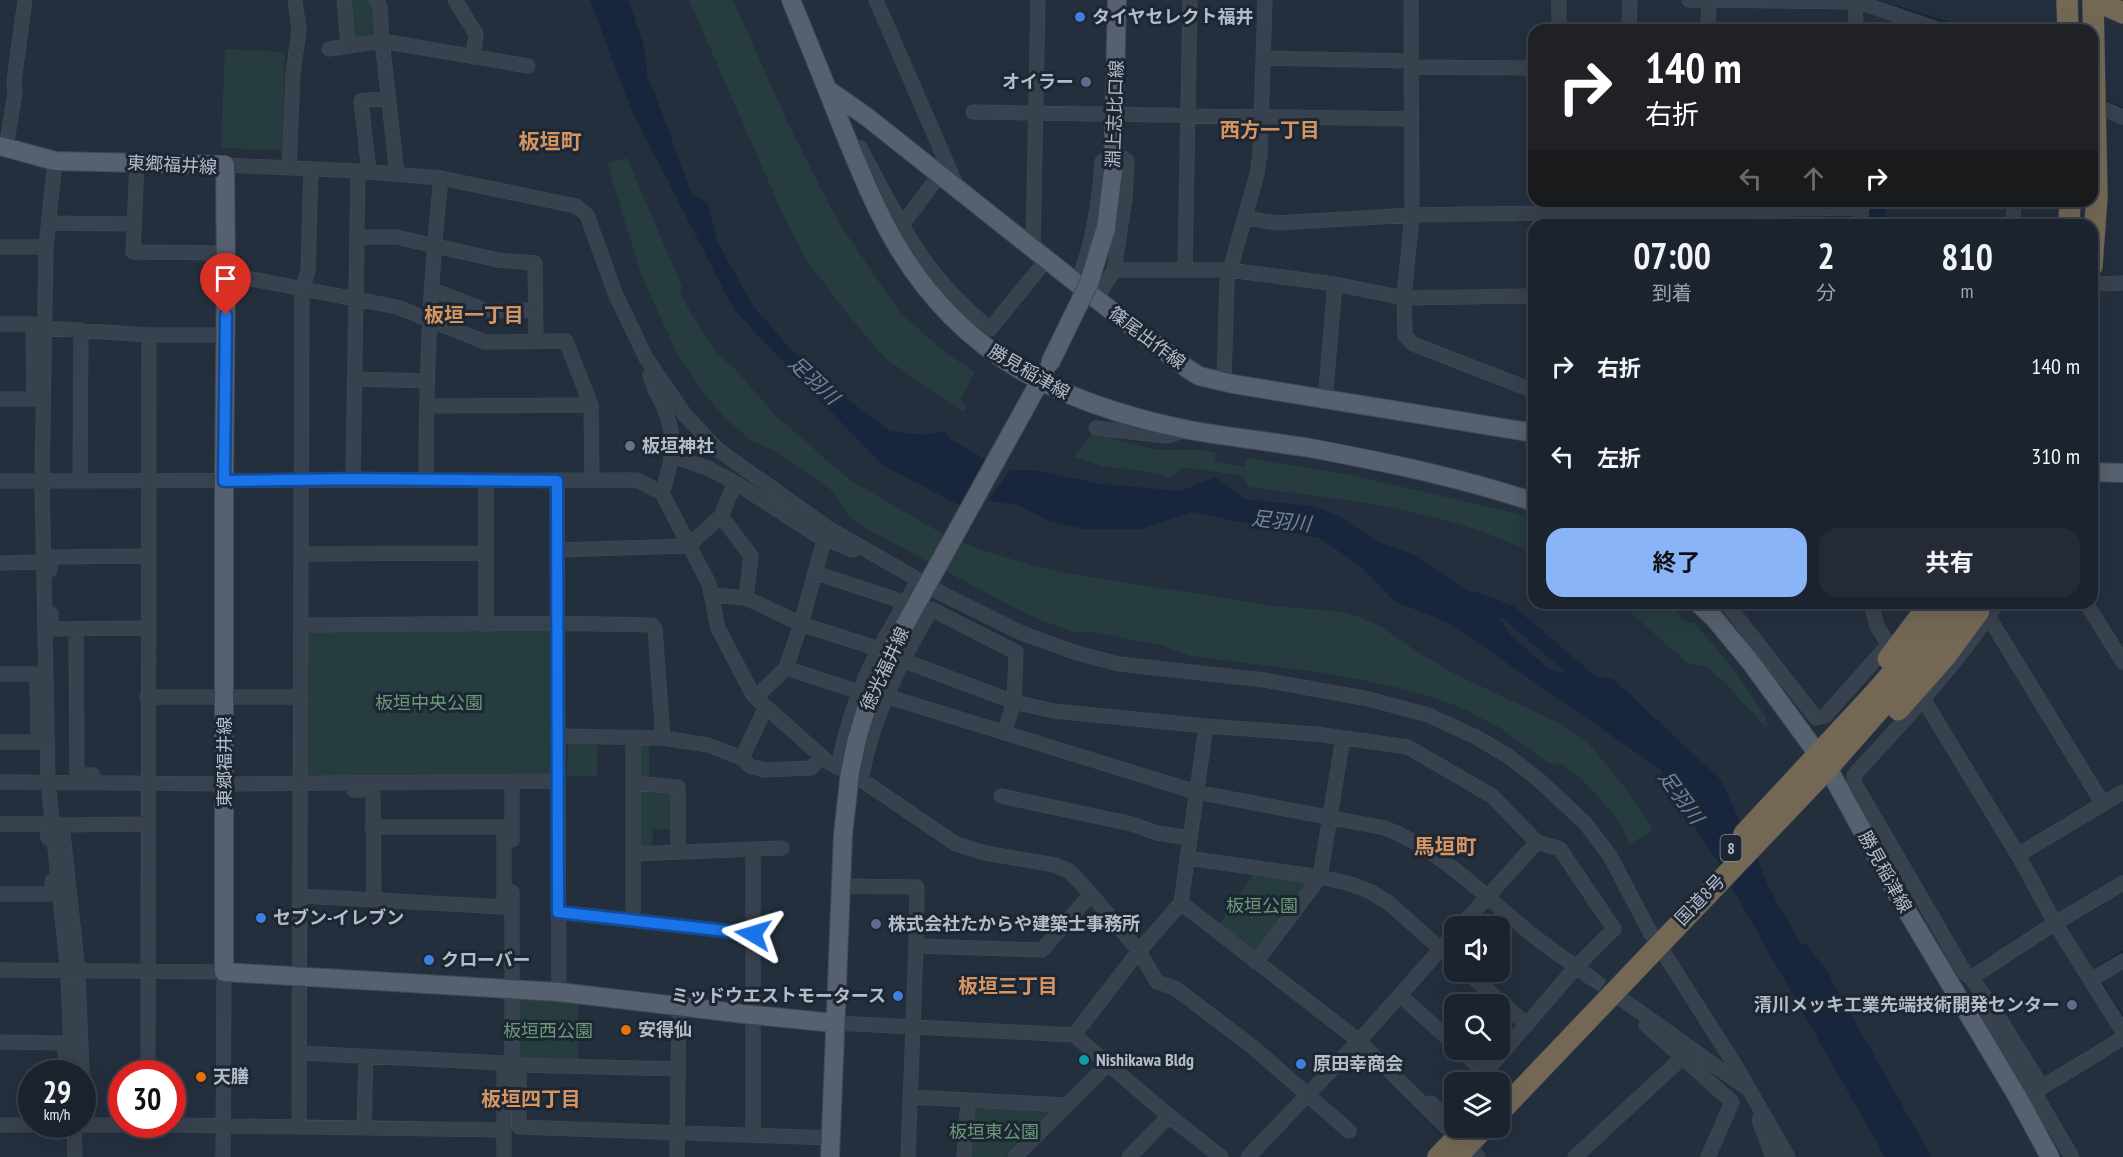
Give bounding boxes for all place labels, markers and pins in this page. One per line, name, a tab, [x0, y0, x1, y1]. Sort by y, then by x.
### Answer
place label: タイヤセレクト福井	[1092, 5, 1253, 28]
marker: タイヤセレクト福井	[1073, 10, 1087, 24]
place label: オイラー	[1002, 70, 1074, 93]
marker: オイラー	[1079, 75, 1093, 89]
pin	[200, 253, 251, 315]
place label: 板垣神社	[642, 434, 714, 457]
marker: 板垣神社	[623, 439, 637, 453]
place label: セブン-イレブン	[273, 906, 404, 929]
marker: セブン-イレブン	[254, 911, 268, 925]
place label: 株式会社たからや建築士事務所	[888, 912, 1140, 935]
marker: 株式会社たからや建築士事務所	[869, 917, 883, 931]
place label: クローバー	[441, 948, 531, 971]
marker: クローバー	[422, 953, 436, 967]
place label: ミッドウエストモータース	[671, 984, 886, 1007]
marker: ミッドウエストモータース	[891, 989, 905, 1003]
place label: 清川メッキ工業先端技術開発センター	[1754, 993, 2060, 1016]
marker: 清川メッキ工業先端技術開発センター	[2065, 998, 2079, 1012]
place label: 安得仙	[638, 1018, 692, 1041]
marker: 安得仙	[619, 1023, 633, 1037]
place label: Nishikawa Bldg	[1096, 1048, 1194, 1071]
place label: 原田幸商会	[1313, 1052, 1403, 1075]
marker: Nishikawa Bldg	[1077, 1053, 1091, 1067]
marker: 原田幸商会	[1294, 1057, 1308, 1071]
place label: 天膳	[213, 1065, 249, 1088]
marker: 天膳	[194, 1070, 208, 1084]

